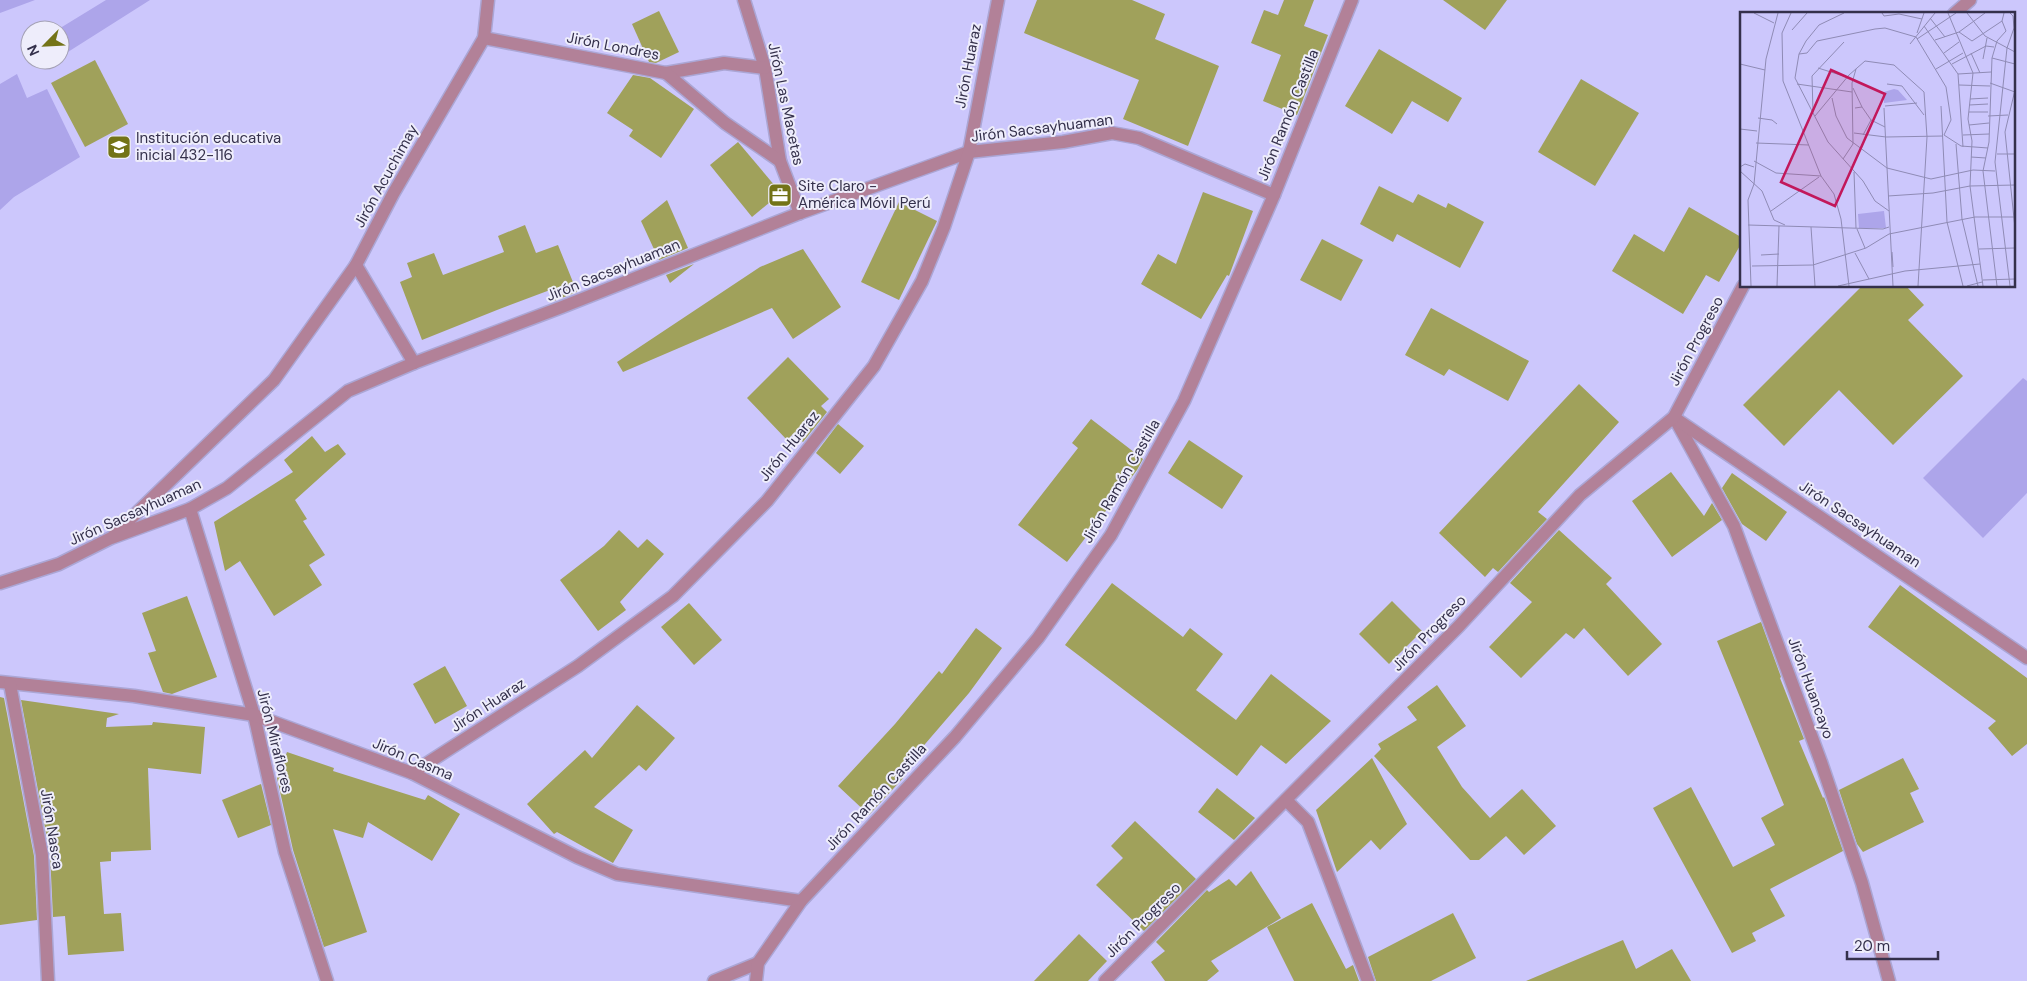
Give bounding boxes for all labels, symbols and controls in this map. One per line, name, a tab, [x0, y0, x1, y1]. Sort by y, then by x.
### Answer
inset map	[1740, 12, 2014, 288]
north arrow	[20, 20, 70, 70]
street label: Jirón Huaraz	[950, 22, 986, 110]
street label: Jirón Londres	[565, 27, 661, 65]
street label: Jirón Las Macetas	[763, 41, 809, 167]
text: N	[23, 42, 43, 59]
street label: Jirón Ramón Castilla	[1252, 46, 1324, 184]
street label: Jirón Sacsayhuaman	[970, 109, 1114, 147]
street label: Jirón Acuchimay	[349, 120, 423, 231]
place label: Institución educativa inicial 432-116	[136, 128, 281, 165]
school or university icon: Institución educativa inicial 432-116	[106, 134, 132, 160]
place label: Site Claro - América Móvil Perú	[798, 176, 931, 213]
office icon: Site Claro - América Móvil Perú	[767, 182, 793, 208]
street label: Jirón Sacsayhuaman	[543, 234, 683, 306]
street label: Jirón Progreso	[1664, 293, 1728, 389]
street label: Jirón Huaraz	[754, 406, 824, 485]
street label: Jirón Ramón Castilla	[1077, 415, 1165, 547]
street label: Jirón Sacsayhuaman	[66, 474, 204, 550]
street label: Jirón Sacsayhuaman	[1795, 476, 1925, 572]
street label: Jirón Progreso	[1387, 590, 1471, 676]
street label: Jirón Huancayo	[1783, 635, 1839, 742]
street label: Jirón Huaraz	[447, 673, 529, 737]
street label: Jirón Miraflores	[252, 687, 298, 795]
street label: Jirón Casma	[370, 733, 456, 785]
street label: Jirón Ramón Castilla	[821, 739, 931, 855]
street label: Jirón Nasca	[36, 788, 68, 870]
street label: Jirón Progreso	[1101, 878, 1185, 962]
scale bar	[1847, 928, 1938, 960]
text: 20 m	[1854, 936, 1890, 956]

